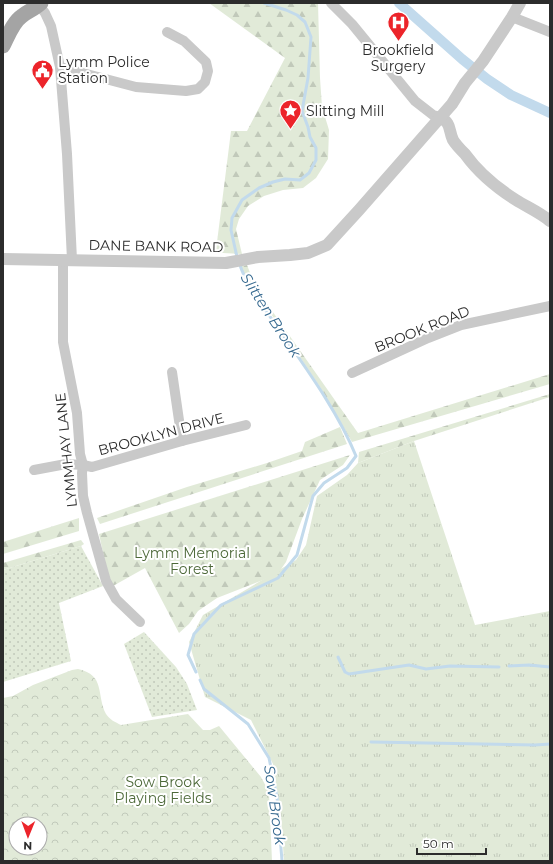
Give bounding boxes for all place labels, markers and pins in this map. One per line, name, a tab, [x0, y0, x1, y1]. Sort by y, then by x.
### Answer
hospital icon: Brookfield Surgery	[385, 9, 411, 42]
place label: Brookfield Surgery	[362, 41, 434, 75]
place label: Lymm Police Station	[58, 53, 150, 87]
public building icon: Lymm Police Station	[29, 57, 55, 90]
place icon: Slitting Mill	[278, 98, 304, 131]
place label: Slitting Mill	[306, 102, 384, 120]

